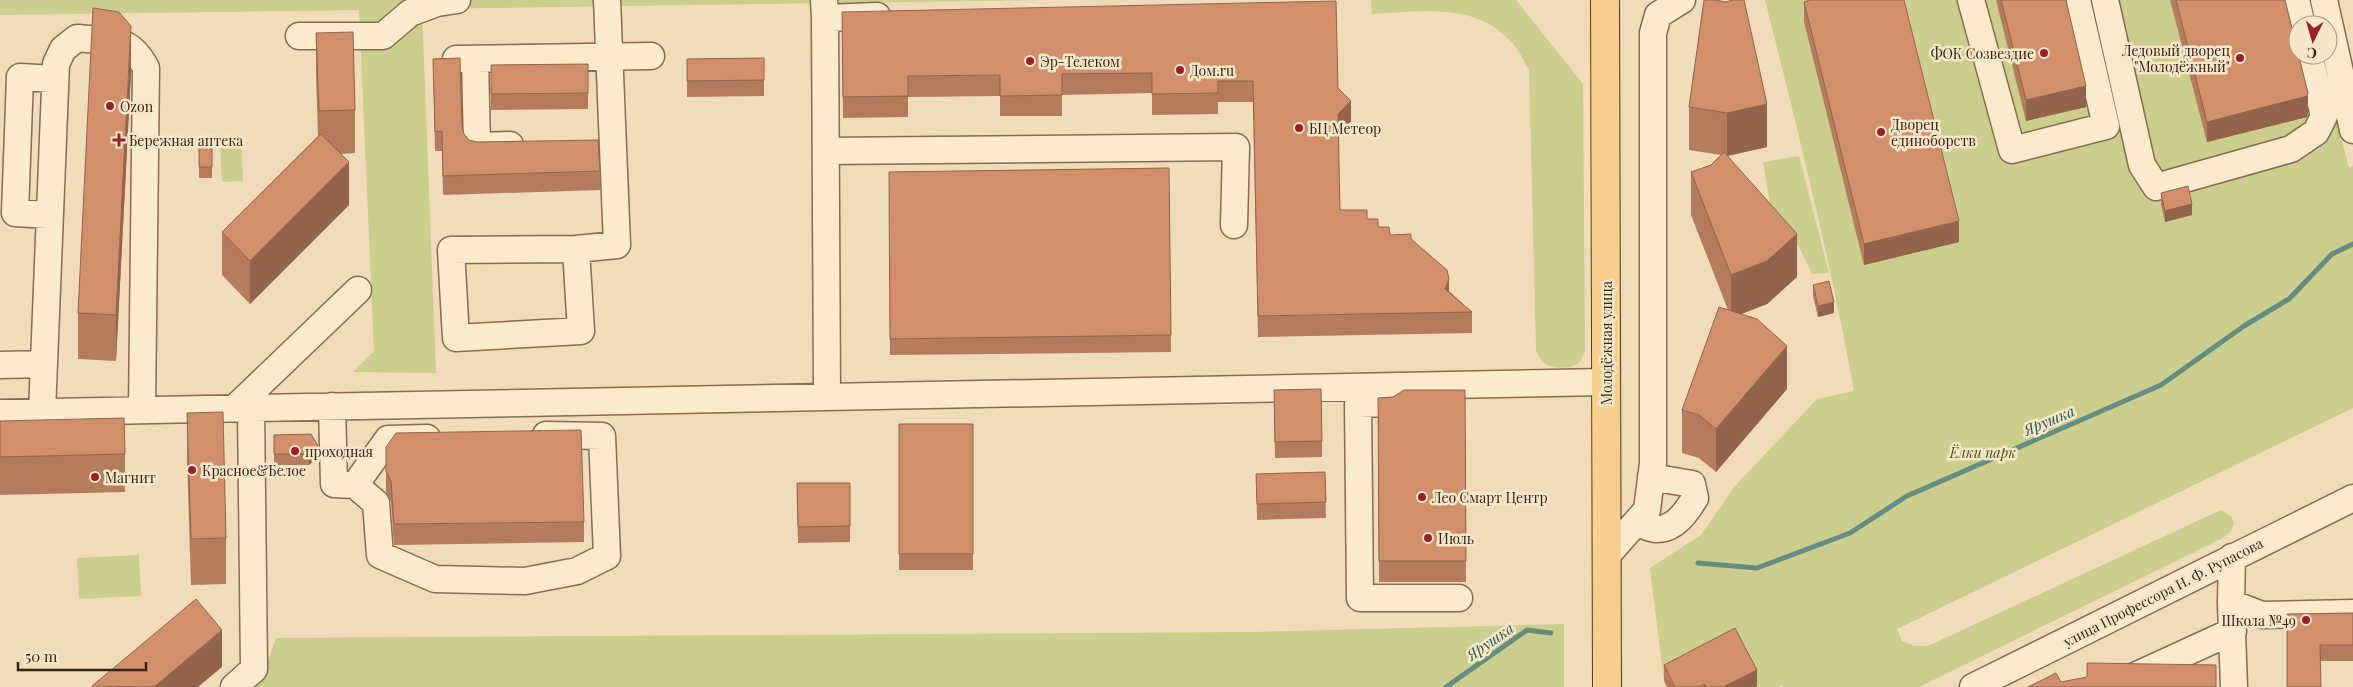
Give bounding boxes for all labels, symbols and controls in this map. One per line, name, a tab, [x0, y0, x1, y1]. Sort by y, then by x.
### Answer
north arrow	[2288, 15, 2338, 65]
place label: Ледовый дворец "Молодёжный"	[2121, 41, 2230, 76]
place label: ФОК Созвездие	[1931, 44, 2034, 63]
text: С	[2306, 44, 2318, 63]
marker: ФОК Созвездие	[2038, 47, 2050, 59]
place label: Эр-Телеком	[1040, 52, 1120, 71]
marker: Ледовый дворец "Молодёжный"	[2234, 52, 2246, 64]
marker: Эр-Телеком	[1024, 55, 1036, 67]
place label: Дом.ru	[1190, 61, 1234, 80]
marker: Дом.ru	[1174, 64, 1186, 76]
place label: Ozon	[120, 97, 154, 116]
marker: Ozon	[104, 100, 116, 112]
place label: Дворец единоборств	[1891, 115, 1976, 150]
place label: БЦ Метеор	[1309, 119, 1381, 138]
marker: БЦ Метеор	[1293, 122, 1305, 134]
marker: Дворец единоборств	[1875, 126, 1887, 138]
place label: Бережная аптека	[129, 131, 243, 150]
marker: Бережная аптека	[113, 134, 125, 146]
street label: Молодёжная улица	[1597, 281, 1616, 405]
water label: Ярушка	[2020, 400, 2078, 440]
place label: проходная	[305, 442, 373, 461]
park label: Ёлки парк	[1949, 443, 2016, 462]
marker: проходная	[289, 445, 301, 457]
place label: Красное&Белое	[202, 461, 306, 480]
marker: Красное&Белое	[186, 464, 198, 476]
place label: Магнит	[105, 468, 156, 487]
marker: Магнит	[89, 471, 101, 483]
place label: Лео Смарт Центр	[1431, 488, 1548, 507]
marker: Лео Смарт Центр	[1416, 491, 1428, 503]
place label: Июль	[1438, 529, 1474, 548]
marker: Июль	[1422, 532, 1434, 544]
street label: улица Профессора Н. Ф. Рупасова	[2059, 533, 2266, 651]
place label: Школа №49	[2222, 611, 2296, 630]
marker: Школа №49	[2300, 614, 2312, 626]
water label: Ярушка	[1462, 617, 1518, 665]
scale bar	[18, 640, 145, 672]
text: 50 m	[25, 646, 58, 666]

